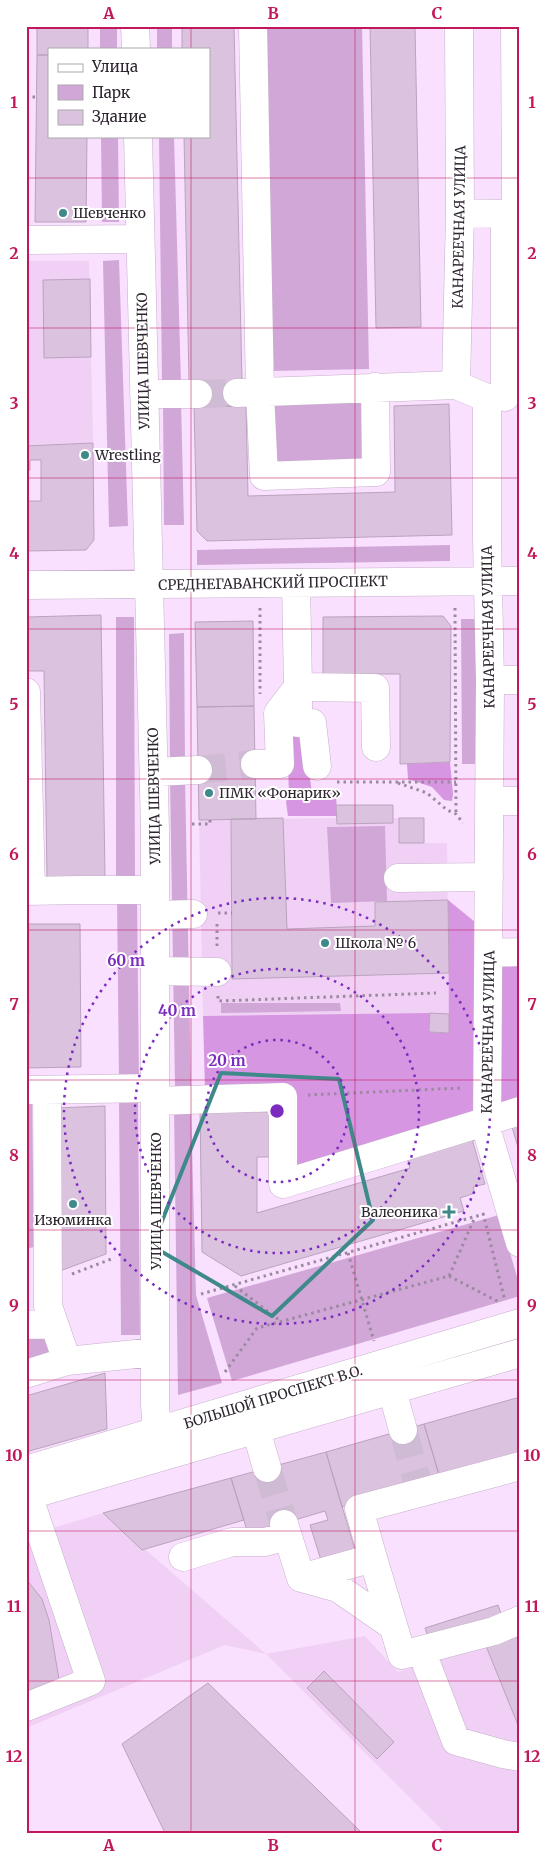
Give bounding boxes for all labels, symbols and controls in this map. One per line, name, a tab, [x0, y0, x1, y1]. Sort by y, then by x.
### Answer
text: A	[102, 3, 115, 23]
text: B	[267, 3, 279, 23]
text: C	[432, 3, 442, 23]
legend	[48, 48, 210, 138]
text: Улица	[91, 57, 138, 76]
text: Парк	[92, 83, 131, 102]
text: 1	[10, 92, 18, 112]
text: 1	[528, 92, 536, 112]
text: Здание	[92, 107, 146, 126]
street label: КАНАРЕЕЧНАЯ УЛИЦА	[449, 145, 469, 309]
place label: Шевченко	[73, 204, 146, 222]
marker: Шевченко	[57, 207, 69, 219]
text: 2	[9, 243, 19, 263]
text: 2	[527, 243, 537, 263]
street label: УЛИЦА ШЕВЧЕНКО	[133, 292, 153, 431]
text: 3	[9, 393, 19, 413]
text: 3	[527, 393, 537, 413]
place label: Wrestling	[94, 446, 161, 464]
marker: Wrestling	[79, 449, 91, 461]
text: 4	[9, 543, 19, 563]
text: 4	[527, 543, 537, 563]
street label: КАНАРЕЕЧНАЯ УЛИЦА	[478, 545, 498, 709]
street label: СРЕДНЕГАВАНСКИЙ ПРОСПЕКТ	[158, 572, 388, 594]
text: 5	[9, 694, 19, 714]
text: 5	[527, 694, 537, 714]
street label: УЛИЦА ШЕВЧЕНКО	[144, 727, 164, 866]
place label: ПМК «Фонарик»	[219, 784, 341, 802]
marker: ПМК «Фонарик»	[203, 787, 215, 799]
text: 6	[9, 844, 19, 864]
text: 6	[527, 844, 537, 864]
place label: Школа № 6	[335, 934, 416, 952]
marker: Школа № 6	[319, 937, 331, 949]
street label: КАНАРЕЕЧНАЯ УЛИЦА	[478, 950, 498, 1114]
text: 60 m	[107, 951, 145, 970]
text: 7	[9, 994, 19, 1014]
text: 7	[527, 994, 537, 1014]
text: 40 m	[158, 1001, 196, 1020]
text: 20 m	[208, 1051, 246, 1070]
centre of rings	[268, 1102, 286, 1120]
street label: УЛИЦА ШЕВЧЕНКО	[147, 1132, 165, 1271]
text: 8	[9, 1145, 19, 1165]
text: 8	[527, 1145, 537, 1165]
marker: Изюминка	[67, 1198, 79, 1210]
place label: Валеоника	[361, 1203, 438, 1221]
marker: Валеоника	[442, 1205, 456, 1219]
place label: Изюминка	[34, 1211, 112, 1229]
text: 9	[9, 1295, 19, 1315]
text: 9	[527, 1295, 537, 1315]
street label: БОЛЬШОЙ ПРОСПЕКТ В.О.	[181, 1361, 365, 1433]
text: 10	[5, 1445, 23, 1465]
text: 10	[523, 1445, 541, 1465]
text: 11	[7, 1596, 22, 1616]
text: 11	[525, 1596, 540, 1616]
text: 12	[6, 1746, 22, 1766]
text: 12	[524, 1746, 540, 1766]
text: A	[102, 1835, 115, 1855]
text: B	[267, 1835, 279, 1855]
text: C	[432, 1835, 442, 1855]

